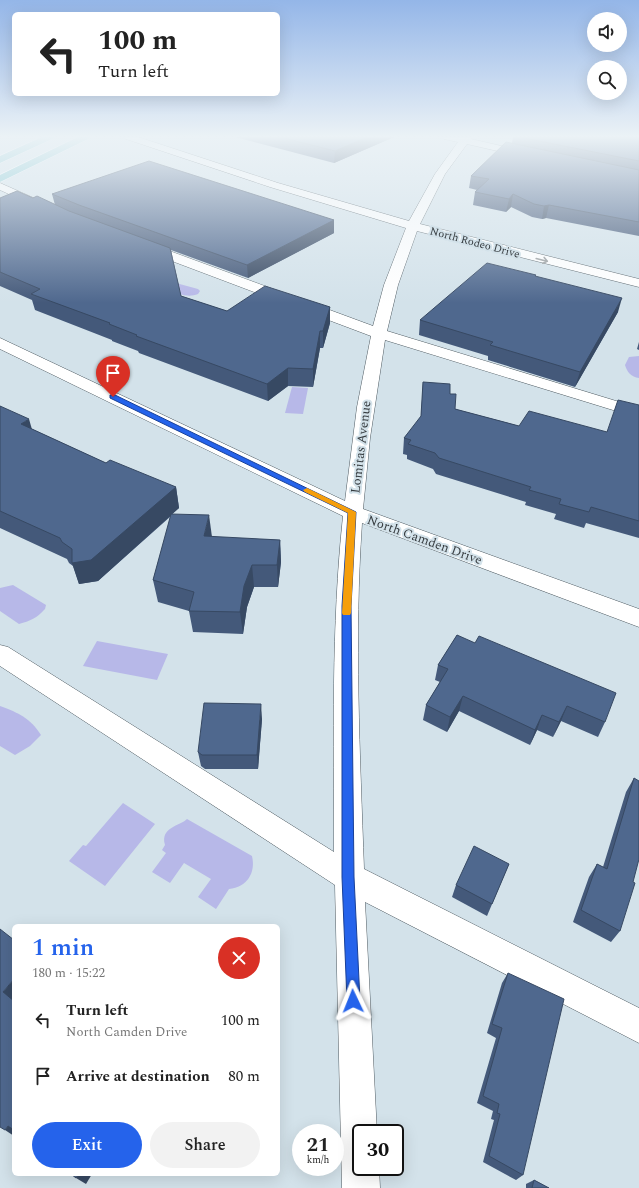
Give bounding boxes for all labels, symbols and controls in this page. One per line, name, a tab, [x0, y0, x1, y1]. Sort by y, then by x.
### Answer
map controls	[587, 12, 627, 100]
button: sound	[587, 12, 627, 52]
text: 100 m	[98, 19, 177, 62]
icon: left	[32, 28, 84, 80]
text: Turn left	[98, 58, 169, 85]
button: search	[587, 60, 627, 100]
street label: North Rodeo Drive	[428, 222, 522, 263]
one-way arrow	[535, 256, 548, 264]
pin	[96, 356, 130, 397]
icon: arrive	[102, 362, 124, 384]
street label: Lomitas Avenue	[345, 400, 377, 495]
street label: North Camden Drive	[364, 510, 485, 570]
text: 1 min	[32, 930, 94, 966]
button: close	[218, 937, 260, 979]
text: 180 m · 15:22	[32, 963, 105, 983]
position arrow	[332, 980, 374, 1022]
text: Turn left	[66, 999, 128, 1022]
icon: left	[32, 1009, 54, 1031]
text: 100 m	[221, 1009, 260, 1032]
text: North Camden Drive	[66, 1022, 187, 1042]
icon: arrive	[32, 1065, 54, 1087]
text: Arrive at destination	[66, 1065, 210, 1088]
text: 80 m	[228, 1065, 260, 1088]
button: Exit	[32, 1122, 142, 1168]
button: Share	[150, 1122, 260, 1168]
speed limit sign: 30	[352, 1124, 404, 1176]
text: 21	[307, 1130, 329, 1160]
text: km/h	[307, 1152, 329, 1168]

